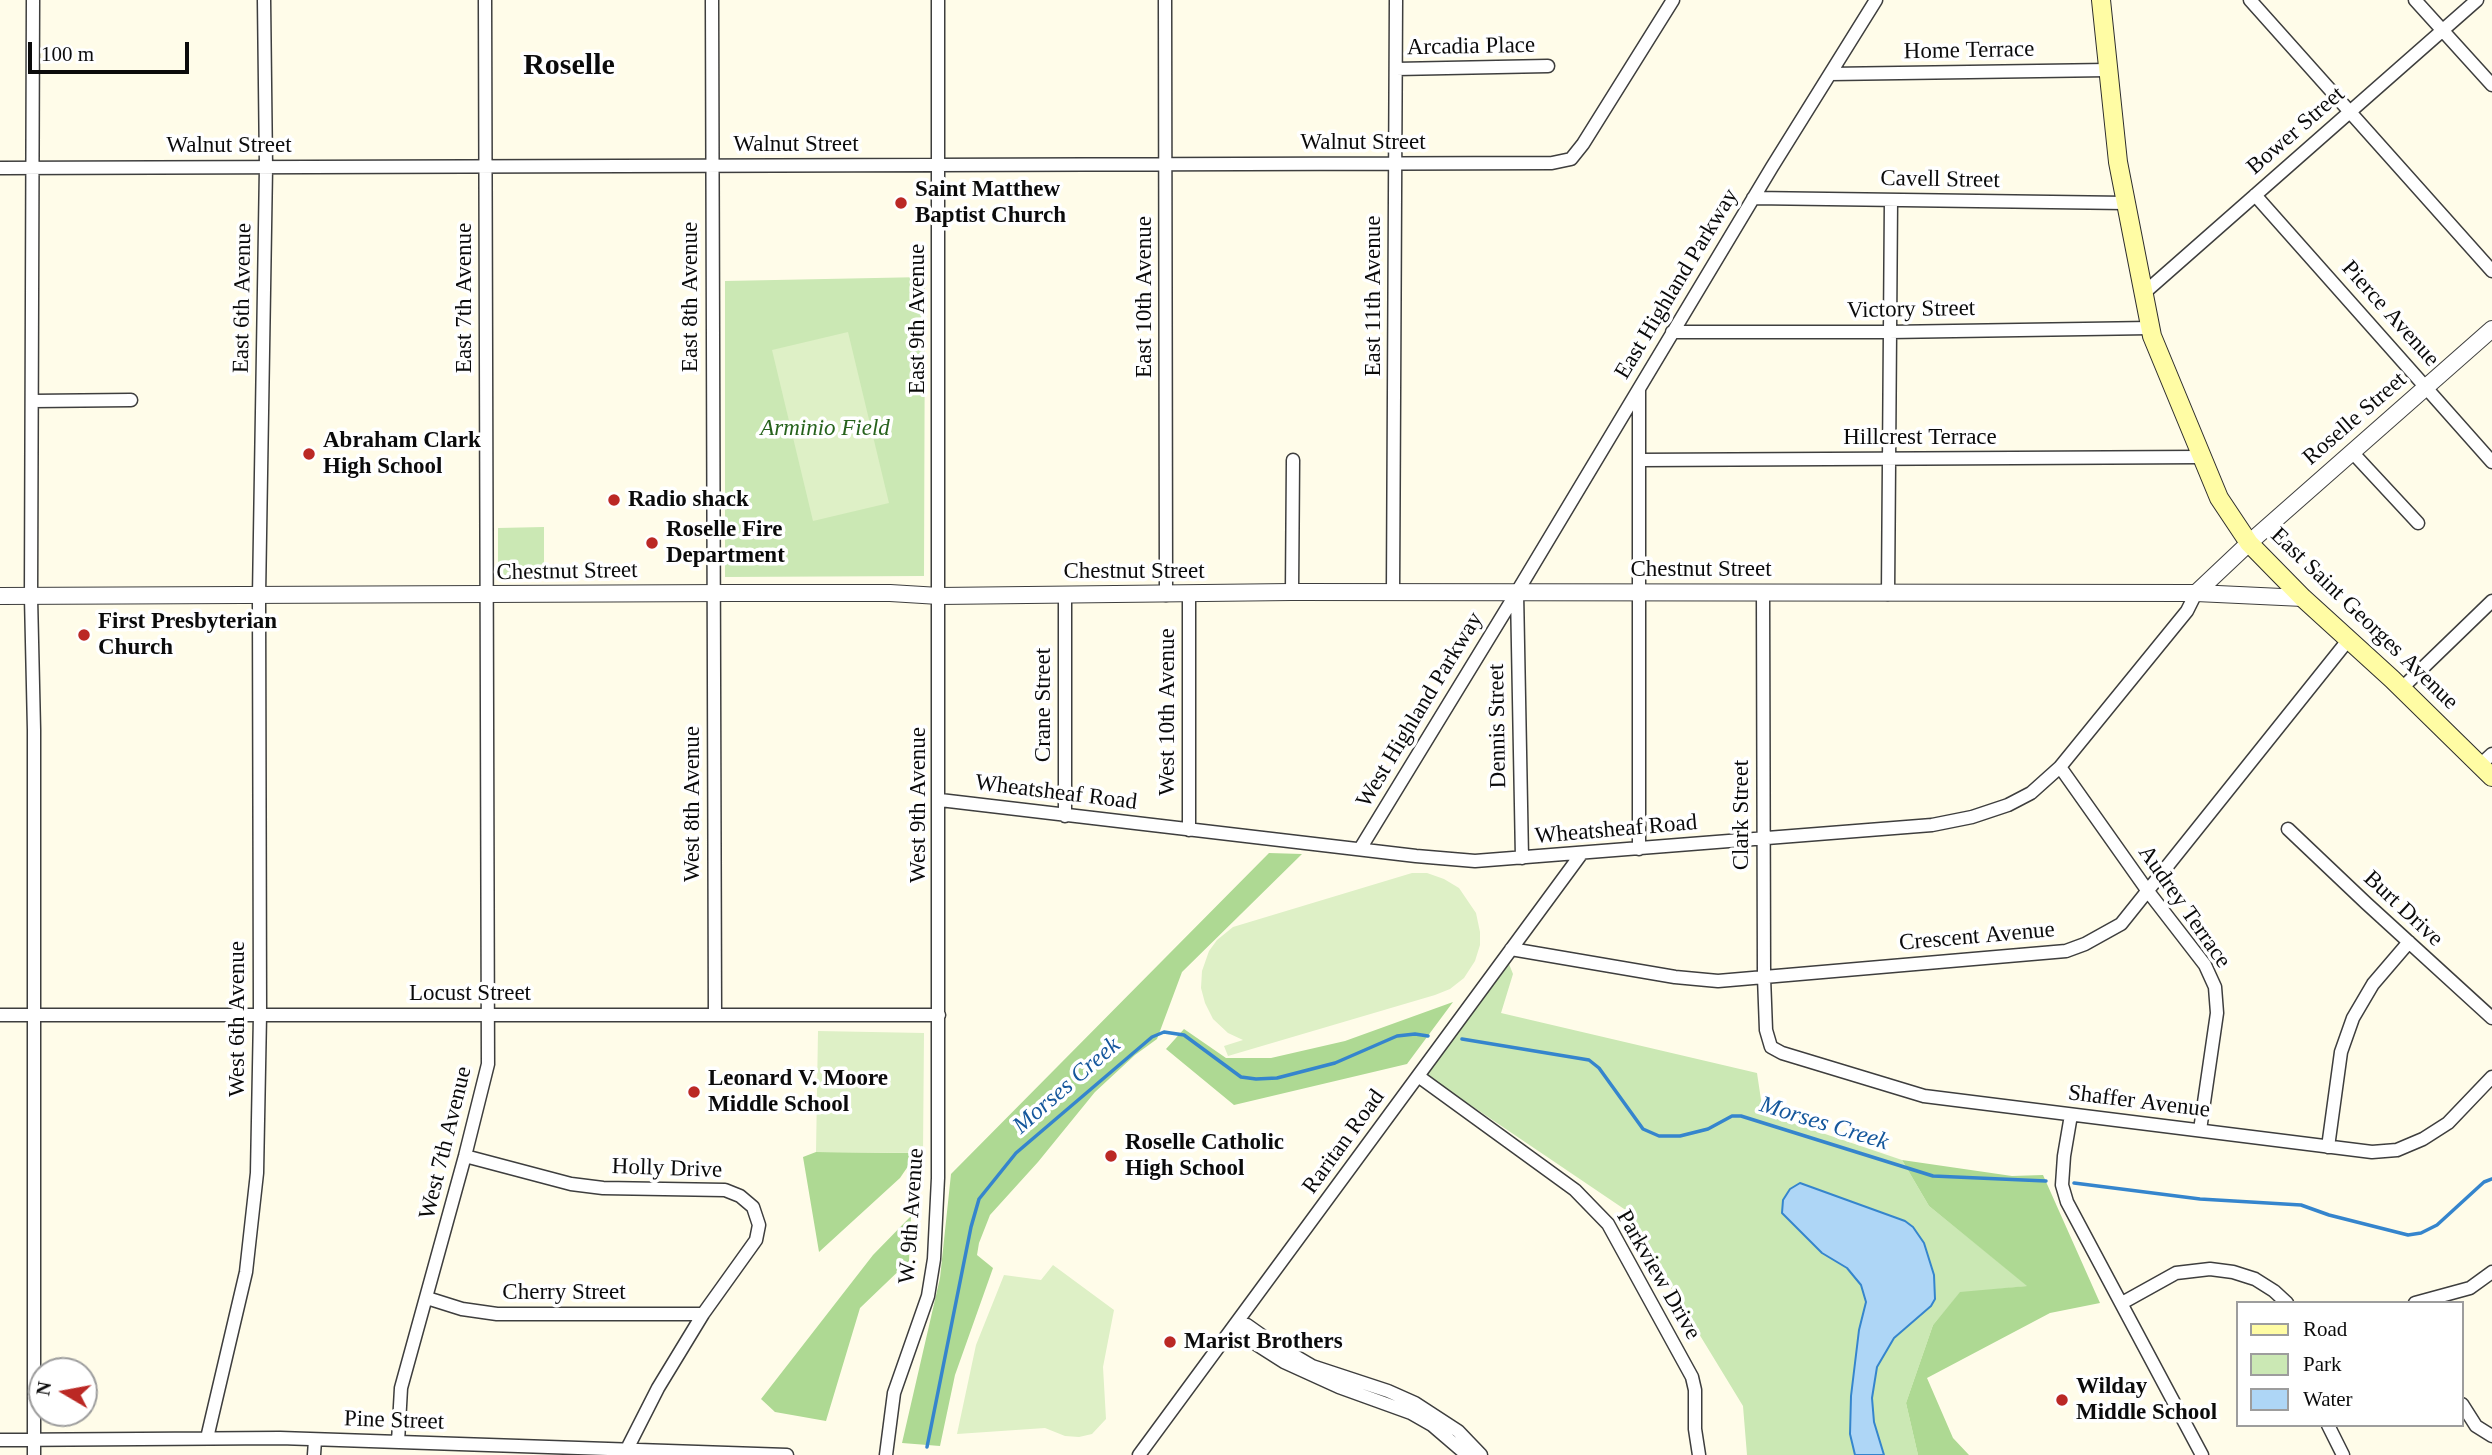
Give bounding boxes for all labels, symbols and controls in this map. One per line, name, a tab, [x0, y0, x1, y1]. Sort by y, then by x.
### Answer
scale bar	[32, 28, 192, 72]
street label: Arcadia Place	[1407, 32, 1535, 62]
street label: Home Terrace	[1903, 36, 2035, 66]
text: 100 m	[41, 42, 94, 66]
district label: Roselle	[523, 48, 615, 84]
street label: Bower Street	[2241, 81, 2351, 181]
street label: Walnut Street	[1300, 129, 1426, 157]
street label: Walnut Street	[733, 131, 859, 159]
street label: Walnut Street	[166, 132, 292, 160]
street label: Cavell Street	[1880, 165, 2000, 195]
place label: Saint Matthew Baptist Church	[915, 176, 1066, 230]
street label: East Highland Parkway	[1609, 184, 1745, 384]
marker: Saint Matthew Baptist Church	[893, 195, 909, 211]
street label: East 10th Avenue	[1131, 216, 1159, 378]
street label: East 11th Avenue	[1360, 216, 1388, 376]
street label: East 8th Avenue	[677, 222, 705, 372]
street label: East 6th Avenue	[228, 223, 258, 373]
street label: East 7th Avenue	[451, 223, 479, 373]
street label: East 9th Avenue	[904, 244, 932, 394]
street label: Pierce Avenue	[2335, 255, 2445, 373]
street label: Victory Street	[1847, 295, 1975, 325]
street label: Roselle Street	[2297, 366, 2413, 472]
park label: Arminio Field	[760, 415, 890, 443]
street label: Hillcrest Terrace	[1843, 424, 1997, 452]
place label: Abraham Clark High School	[323, 427, 481, 481]
marker: Abraham Clark High School	[301, 446, 317, 462]
place label: Radio shack	[628, 486, 749, 514]
marker: Radio shack	[606, 492, 622, 508]
place label: Roselle Fire Department	[666, 516, 785, 570]
street label: East Saint Georges Avenue	[2264, 522, 2464, 716]
marker: Roselle Fire Department	[644, 535, 660, 551]
street label: Chestnut Street	[1630, 556, 1772, 584]
street label: Chestnut Street	[496, 557, 638, 587]
street label: Chestnut Street	[1063, 558, 1205, 586]
street label: West Highland Parkway	[1351, 607, 1489, 813]
place label: First Presbyterian Church	[98, 608, 277, 662]
marker: First Presbyterian Church	[76, 627, 92, 643]
street label: West 10th Avenue	[1154, 628, 1182, 796]
street label: Crane Street	[1030, 648, 1058, 762]
street label: Dennis Street	[1483, 663, 1513, 789]
street label: West 8th Avenue	[679, 726, 707, 882]
street label: West 9th Avenue	[905, 727, 933, 883]
street label: Clark Street	[1728, 760, 1756, 870]
street label: Wheatsheaf Road	[974, 769, 1138, 817]
street label: Wheatsheaf Road	[1534, 809, 1698, 851]
street label: Audrey Terrace	[2132, 840, 2236, 974]
street label: Burt Drive	[2357, 865, 2449, 953]
street label: Crescent Avenue	[1898, 916, 2056, 958]
street label: West 6th Avenue	[224, 941, 252, 1097]
street label: Locust Street	[409, 980, 531, 1008]
water label: Morses Creek	[1007, 1031, 1127, 1141]
street label: West 7th Avenue	[414, 1064, 478, 1222]
place label: Leonard V. Moore Middle School	[708, 1065, 888, 1119]
street label: Shaffer Avenue	[2066, 1080, 2212, 1124]
marker: Leonard V. Moore Middle School	[686, 1084, 702, 1100]
street label: Raritan Road	[1297, 1085, 1391, 1199]
water label: Morses Creek	[1756, 1091, 1892, 1157]
place label: Roselle Catholic High School	[1125, 1129, 1284, 1183]
street label: W. 9th Avenue	[893, 1147, 931, 1285]
marker: Roselle Catholic High School	[1103, 1148, 1119, 1164]
street label: Holly Drive	[611, 1153, 723, 1185]
street label: Parkview Drive	[1610, 1205, 1706, 1345]
street label: Cherry Street	[502, 1279, 626, 1307]
legend	[2236, 1301, 2464, 1427]
text: Road	[2303, 1317, 2347, 1341]
place label: Marist Brothers	[1184, 1328, 1343, 1356]
marker: Marist Brothers	[1162, 1334, 1178, 1350]
text: Park	[2303, 1352, 2342, 1376]
north arrow	[28, 1357, 98, 1427]
place label: Wilday Middle School	[2076, 1373, 2217, 1427]
text: N	[32, 1380, 55, 1397]
text: Water	[2303, 1387, 2353, 1411]
marker: Wilday Middle School	[2054, 1392, 2070, 1408]
street label: Pine Street	[343, 1405, 445, 1437]

